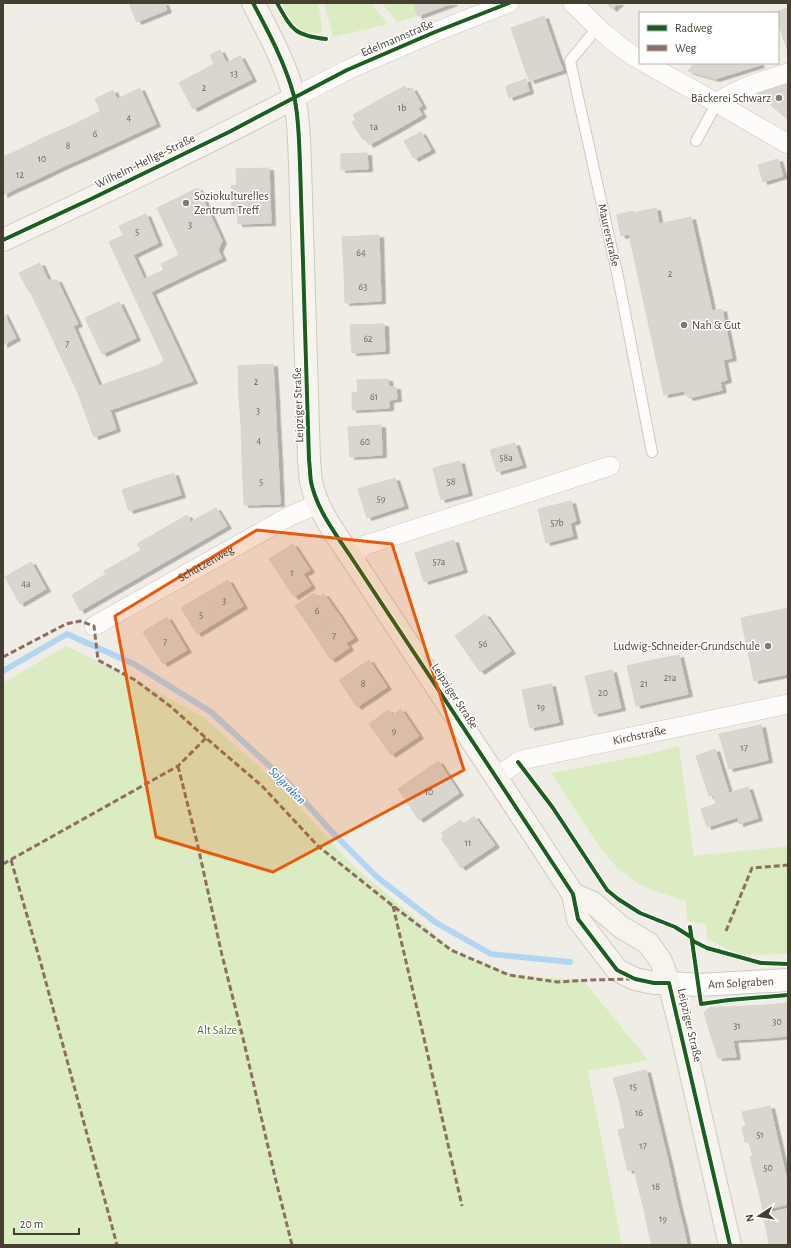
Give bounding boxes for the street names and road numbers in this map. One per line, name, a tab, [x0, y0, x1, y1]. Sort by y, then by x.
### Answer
street label: Edelmannstraße	[359, 17, 435, 59]
street label: Wilhelm-Hellge-Straße	[93, 132, 197, 190]
street label: Maurerstraße	[596, 203, 622, 267]
street label: Leipziger Straße	[291, 367, 305, 443]
street label: Schützenweg	[176, 543, 236, 584]
street label: Leipziger Straße	[429, 661, 481, 731]
street label: Kirchstraße	[612, 724, 667, 747]
street label: Am Solgraben	[708, 975, 774, 990]
street label: Leipziger Straße	[676, 987, 704, 1063]

